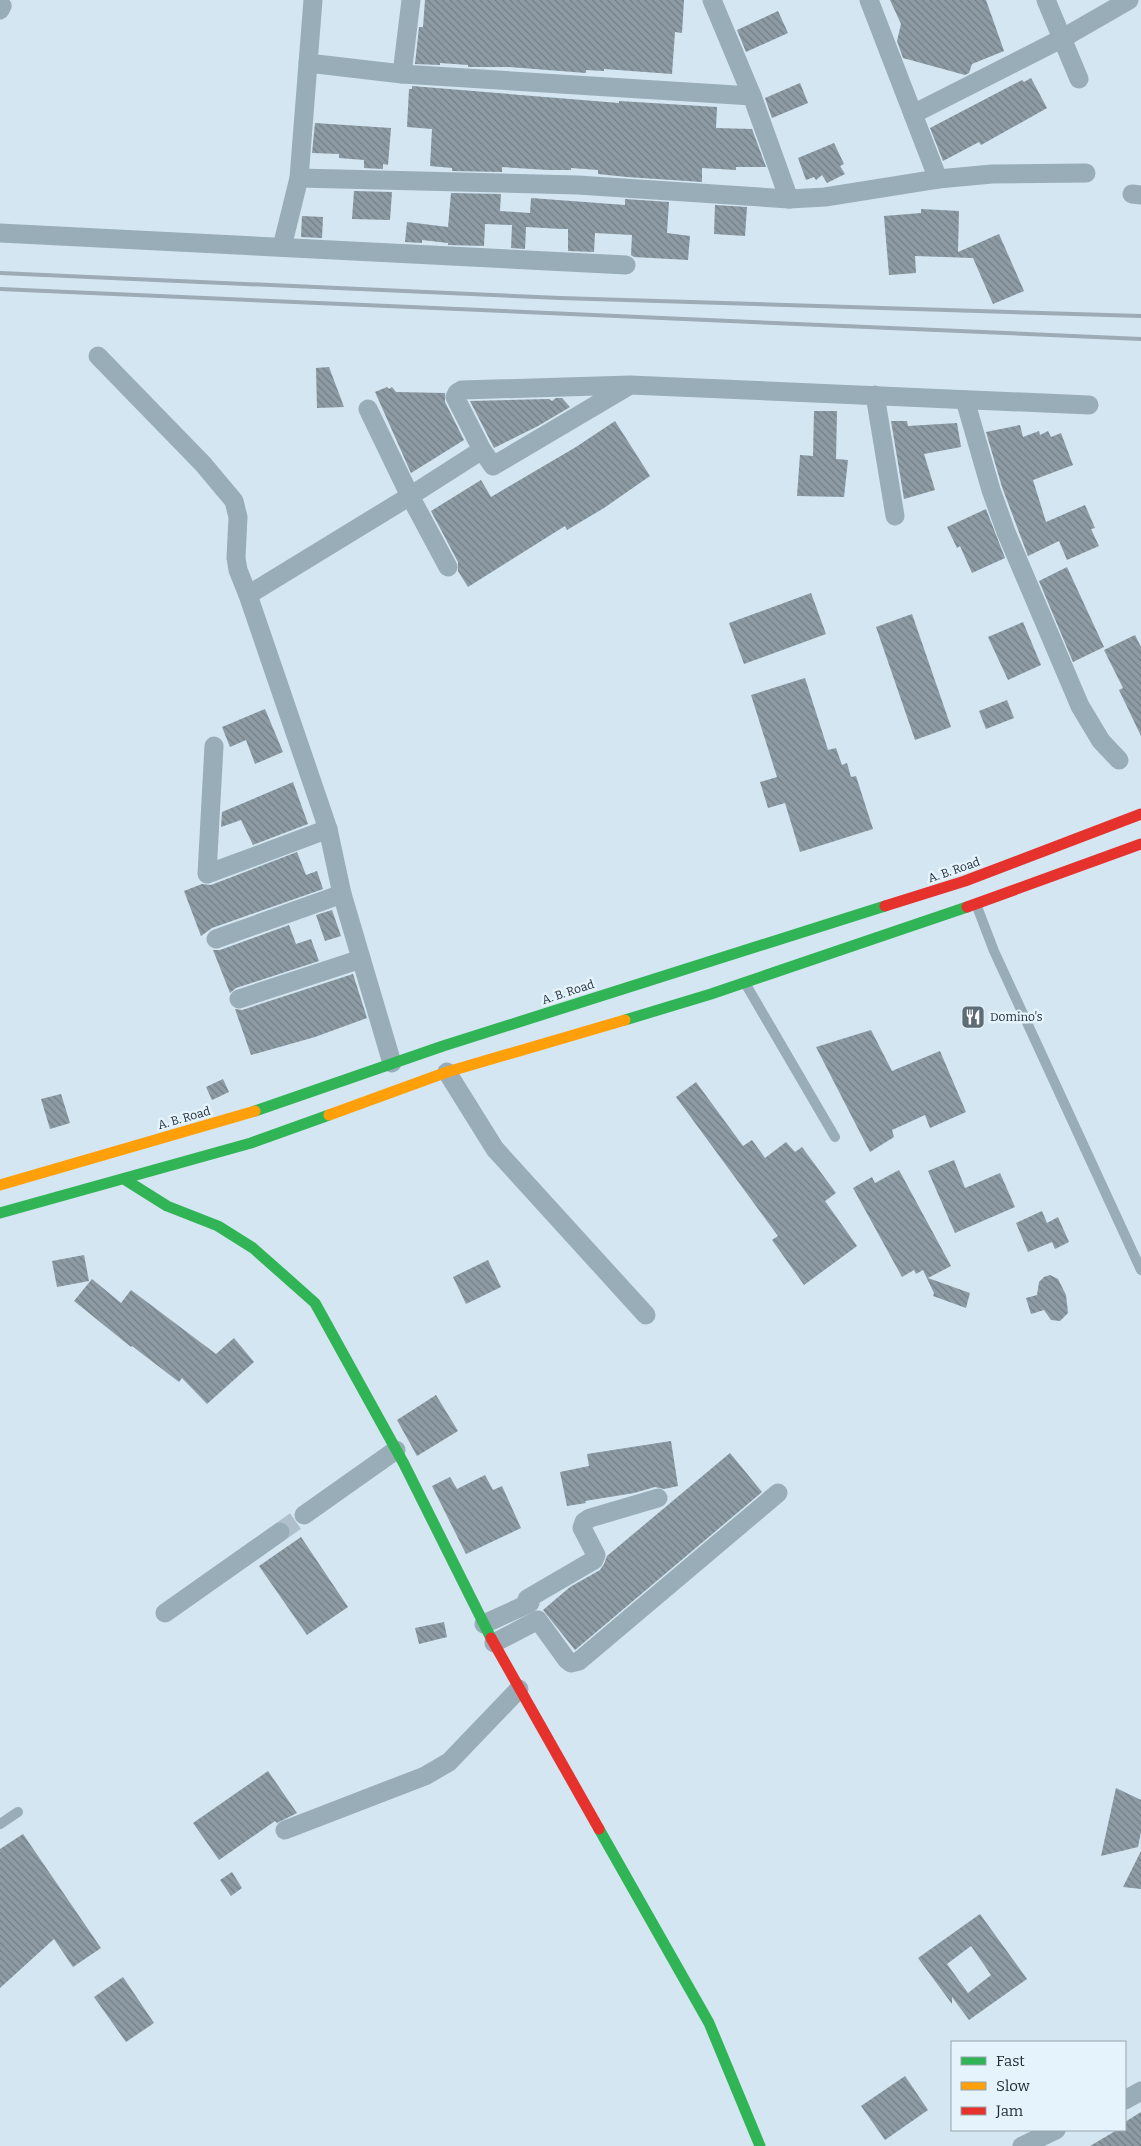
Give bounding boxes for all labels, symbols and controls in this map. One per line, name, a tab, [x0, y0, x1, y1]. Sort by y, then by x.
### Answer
street label: A. B. Road	[926, 855, 982, 885]
street label: A. B. Road	[540, 977, 596, 1007]
restaurant icon: Domino's	[960, 1004, 986, 1030]
place label: Domino's	[990, 1010, 1043, 1024]
street label: A. B. Road	[156, 1104, 212, 1132]
legend	[951, 2041, 1126, 2131]
text: Fast	[996, 2052, 1025, 2070]
text: Slow	[996, 2077, 1031, 2095]
text: Jam	[995, 2102, 1024, 2120]

